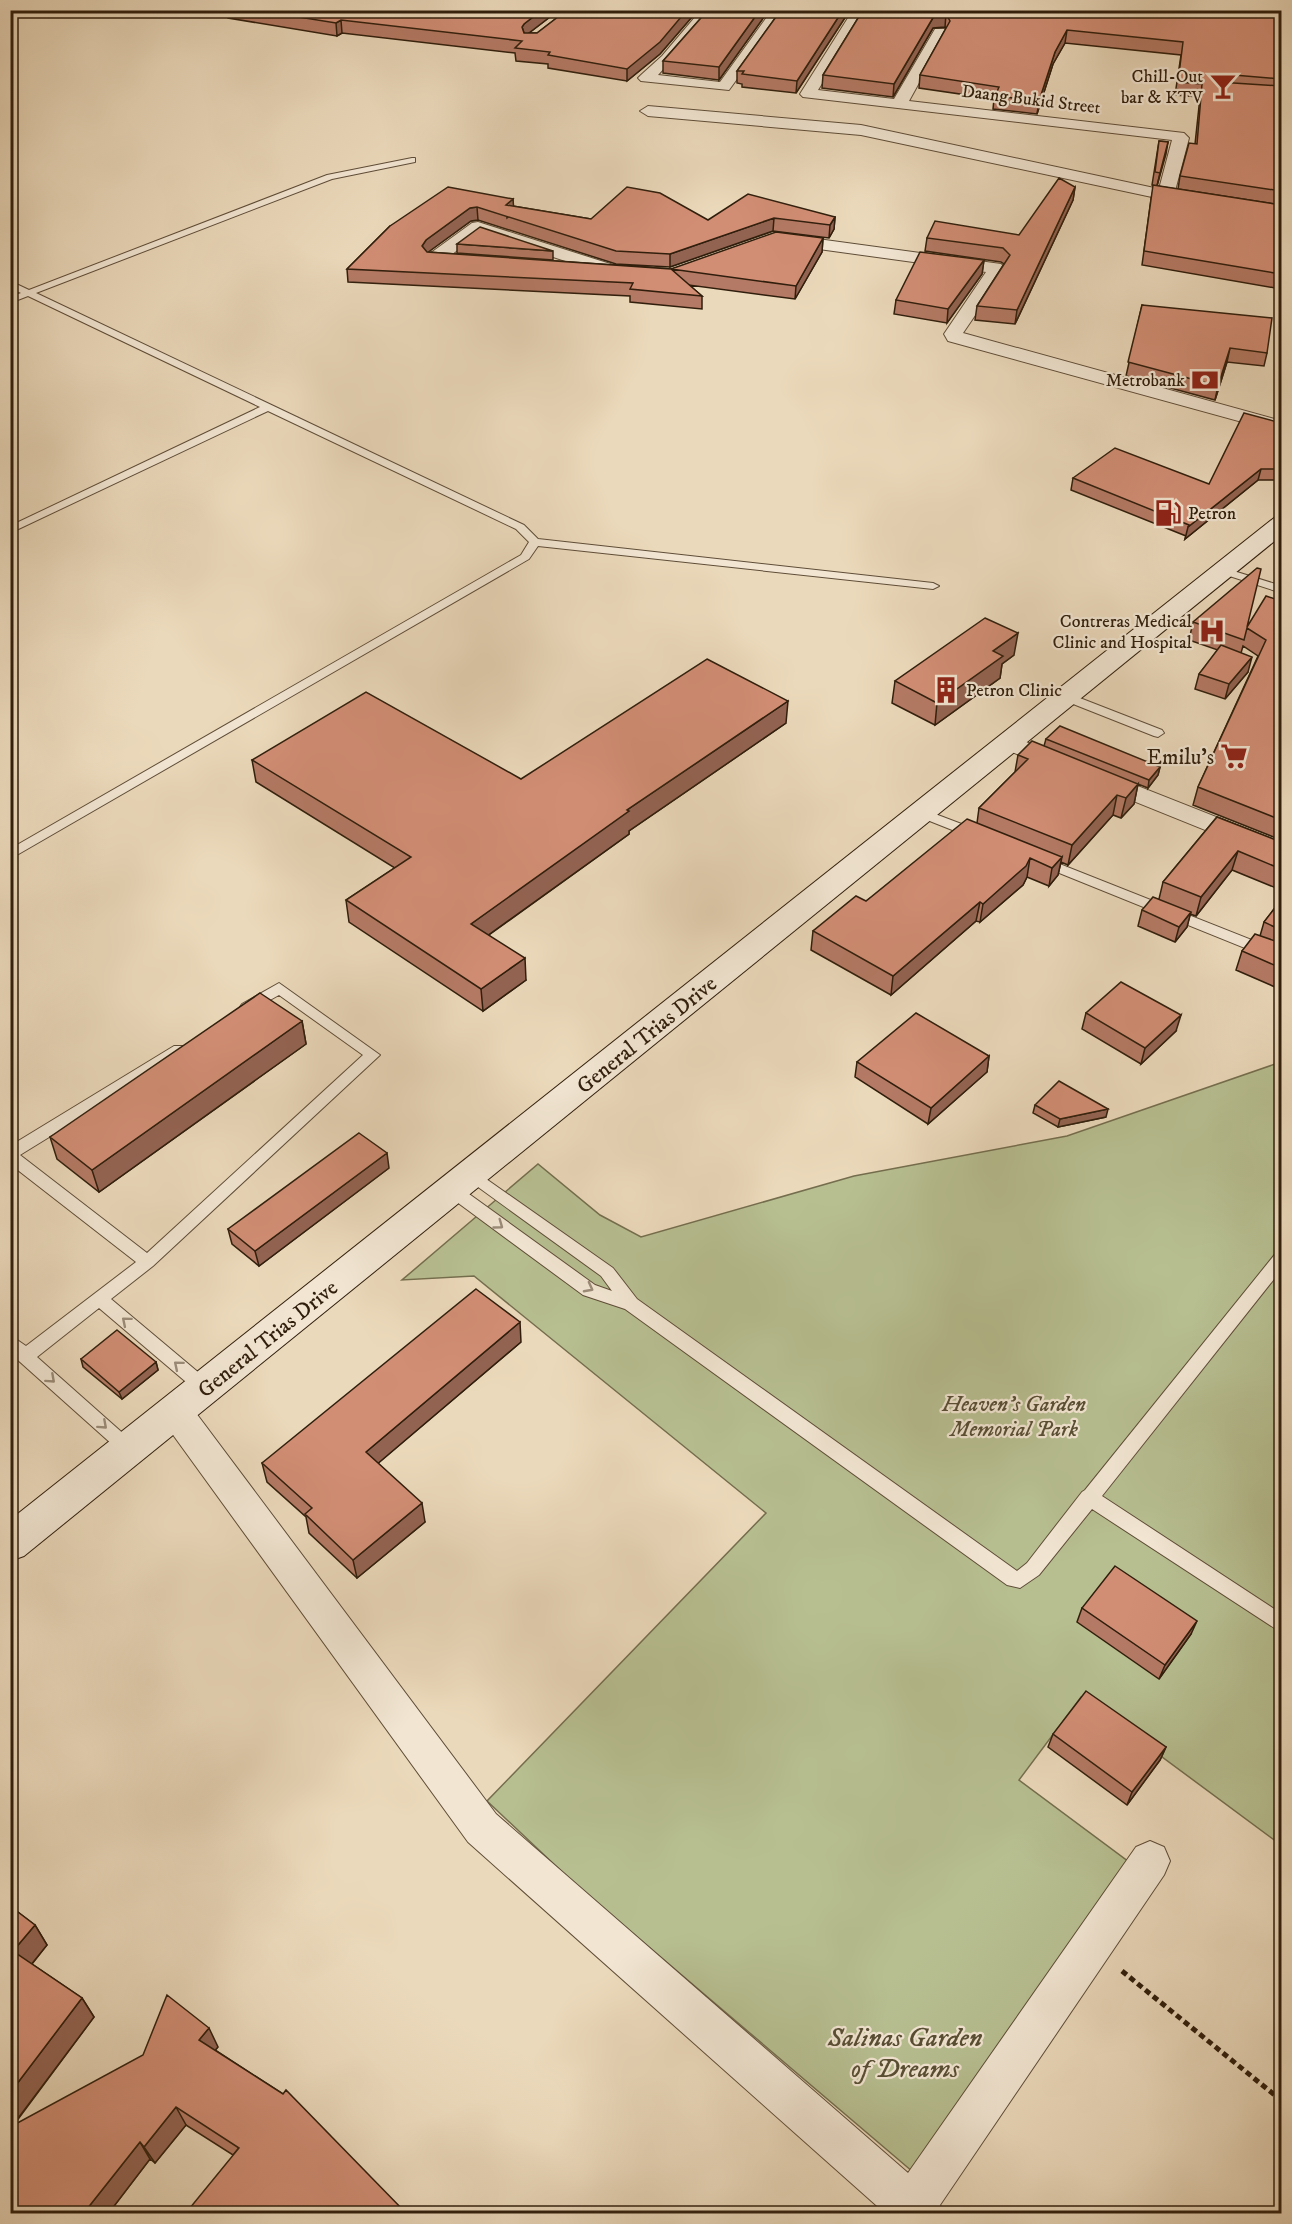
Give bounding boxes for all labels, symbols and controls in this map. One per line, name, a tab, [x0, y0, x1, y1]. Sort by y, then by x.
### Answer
place label: Chill-Out bar & KTV	[1121, 66, 1204, 109]
bar icon: Chill-Out bar & KTV	[1208, 71, 1238, 101]
street label: Daang Bukid Street	[960, 81, 1102, 119]
bank icon: Metrobank	[1190, 365, 1220, 395]
place label: Metrobank	[1106, 370, 1185, 392]
fuel station icon: Petron	[1153, 498, 1183, 528]
place label: Petron	[1188, 503, 1237, 525]
place label: Contreras Medical Clinic and Hospital	[1052, 611, 1193, 654]
hospital icon: Contreras Medical Clinic and Hospital	[1197, 616, 1227, 646]
building icon: Petron Clinic	[931, 675, 961, 705]
place label: Petron Clinic	[966, 680, 1062, 702]
supermarket icon: Emilu's	[1219, 741, 1249, 771]
place label: Emilu's	[1146, 744, 1214, 771]
street label: General Trias Drive	[571, 970, 722, 1100]
one-way arrow	[493, 1218, 504, 1229]
street label: General Trias Drive	[192, 1274, 343, 1404]
one-way arrow	[583, 1281, 593, 1292]
one-way arrow	[122, 1317, 133, 1328]
one-way arrow	[174, 1361, 185, 1372]
one-way arrow	[45, 1372, 55, 1383]
park label: Heaven's Garden Memorial Park	[941, 1391, 1086, 1443]
one-way arrow	[96, 1418, 107, 1429]
park label: Salinas Garden of Dreams	[827, 2021, 983, 2086]

